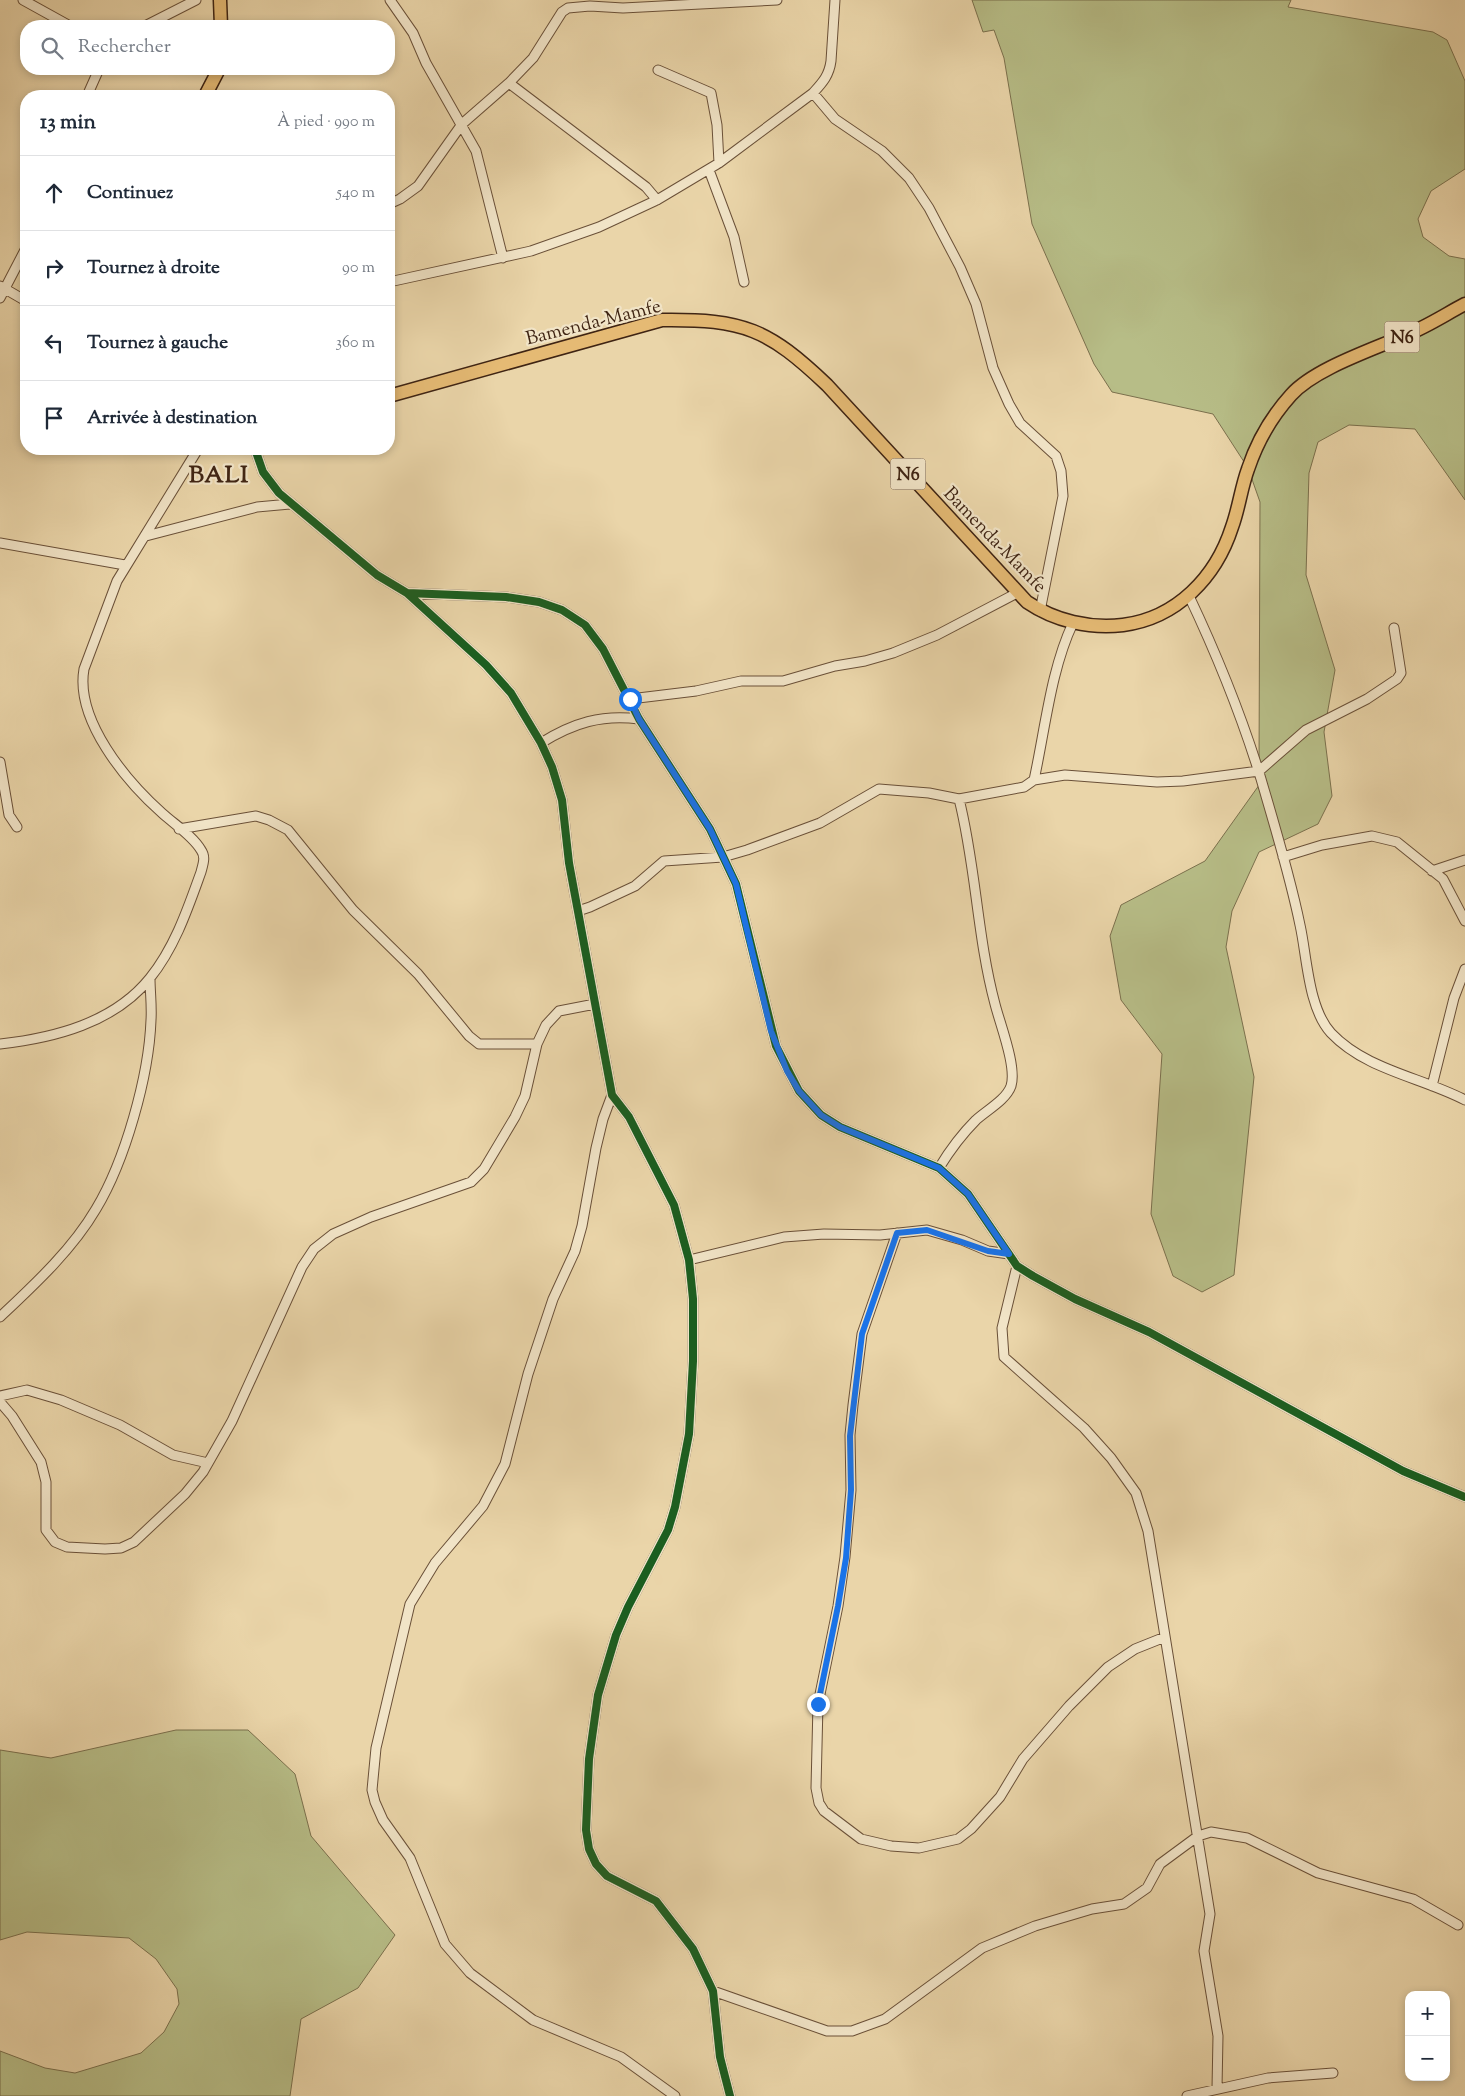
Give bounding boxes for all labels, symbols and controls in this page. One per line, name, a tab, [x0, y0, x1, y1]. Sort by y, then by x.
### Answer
search box	[20, 20, 395, 75]
icon: search	[38, 34, 66, 62]
text: Rechercher	[78, 34, 171, 61]
text: 13 min	[40, 108, 96, 138]
text: À pied · 990 m	[277, 111, 375, 134]
icon: ahead	[40, 179, 68, 207]
text: Continuez	[87, 180, 173, 207]
text: 540 m	[337, 182, 375, 205]
icon: right	[40, 254, 68, 282]
text: Tournez à droite	[87, 255, 220, 282]
text: 90 m	[342, 257, 375, 280]
street label: Bamenda-Mamfe	[523, 294, 664, 353]
road number: N6	[1384, 322, 1420, 352]
icon: left	[40, 329, 68, 357]
text: Tournez à gauche	[87, 330, 228, 357]
text: 360 m	[336, 332, 375, 355]
icon: arrive	[40, 404, 68, 432]
text: Arrivée à destination	[87, 405, 258, 432]
road number: N6	[890, 458, 926, 489]
district label: BALI	[189, 459, 249, 493]
street label: Bamenda-Mamfe	[936, 482, 1052, 600]
route start	[619, 688, 642, 711]
route end	[807, 1693, 830, 1716]
map controls	[1405, 1991, 1450, 2081]
button: +	[1405, 1991, 1450, 2036]
button: −	[1405, 2036, 1450, 2081]

